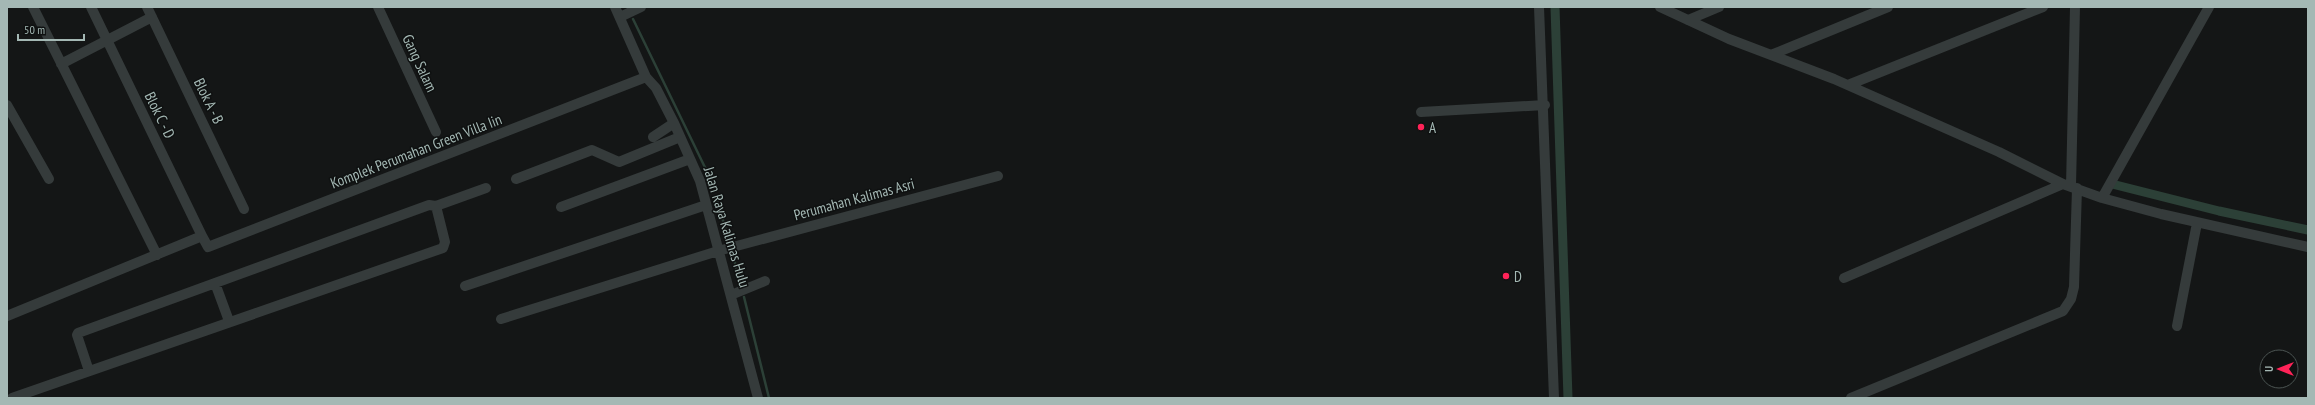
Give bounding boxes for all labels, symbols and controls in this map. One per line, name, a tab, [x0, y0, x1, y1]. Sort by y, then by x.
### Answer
scale bar	[18, 16, 84, 42]
text: 50 m	[24, 22, 45, 37]
street label: Gang Salam	[398, 31, 442, 95]
street label: Blok A - B	[190, 75, 228, 127]
street label: Blok C - D	[141, 89, 179, 142]
street label: Komplek Perumahan Green Villa Iin	[328, 110, 504, 192]
place label: A	[1429, 118, 1437, 137]
marker: A	[1416, 122, 1426, 132]
street label: Jalan Raya Kalimas Hulu	[699, 163, 754, 290]
street label: Perumahan Kalimas Asri	[792, 174, 916, 224]
place label: D	[1514, 267, 1522, 286]
marker: D	[1501, 271, 1511, 281]
north arrow	[2259, 349, 2299, 389]
text: U	[2262, 366, 2276, 372]

